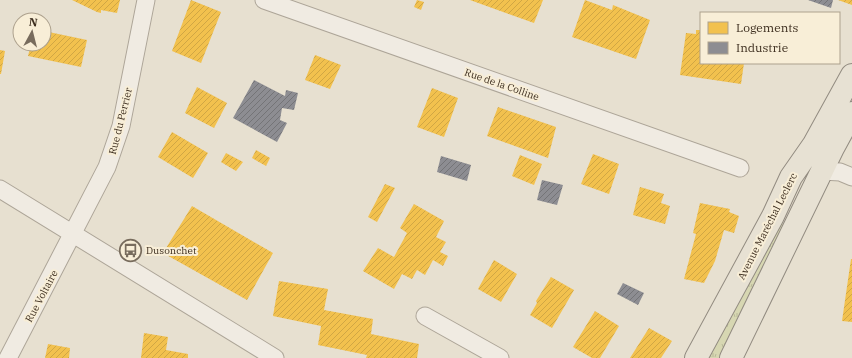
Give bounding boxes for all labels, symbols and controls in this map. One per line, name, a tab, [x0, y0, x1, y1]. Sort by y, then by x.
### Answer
north arrow	[12, 12, 52, 52]
legend	[700, 12, 840, 64]
text: N	[28, 15, 39, 30]
text: Logements	[736, 20, 799, 35]
text: Industrie	[736, 40, 788, 55]
street label: Rue de la Colline	[463, 66, 541, 103]
street label: Rue du Perrier	[106, 86, 135, 156]
street label: Avenue Maréchal Leclerc	[735, 171, 800, 282]
bus stop icon: Dusonchet	[118, 237, 144, 263]
place label: Dusonchet	[146, 244, 197, 257]
street label: Rue Voltaire	[22, 268, 61, 325]

